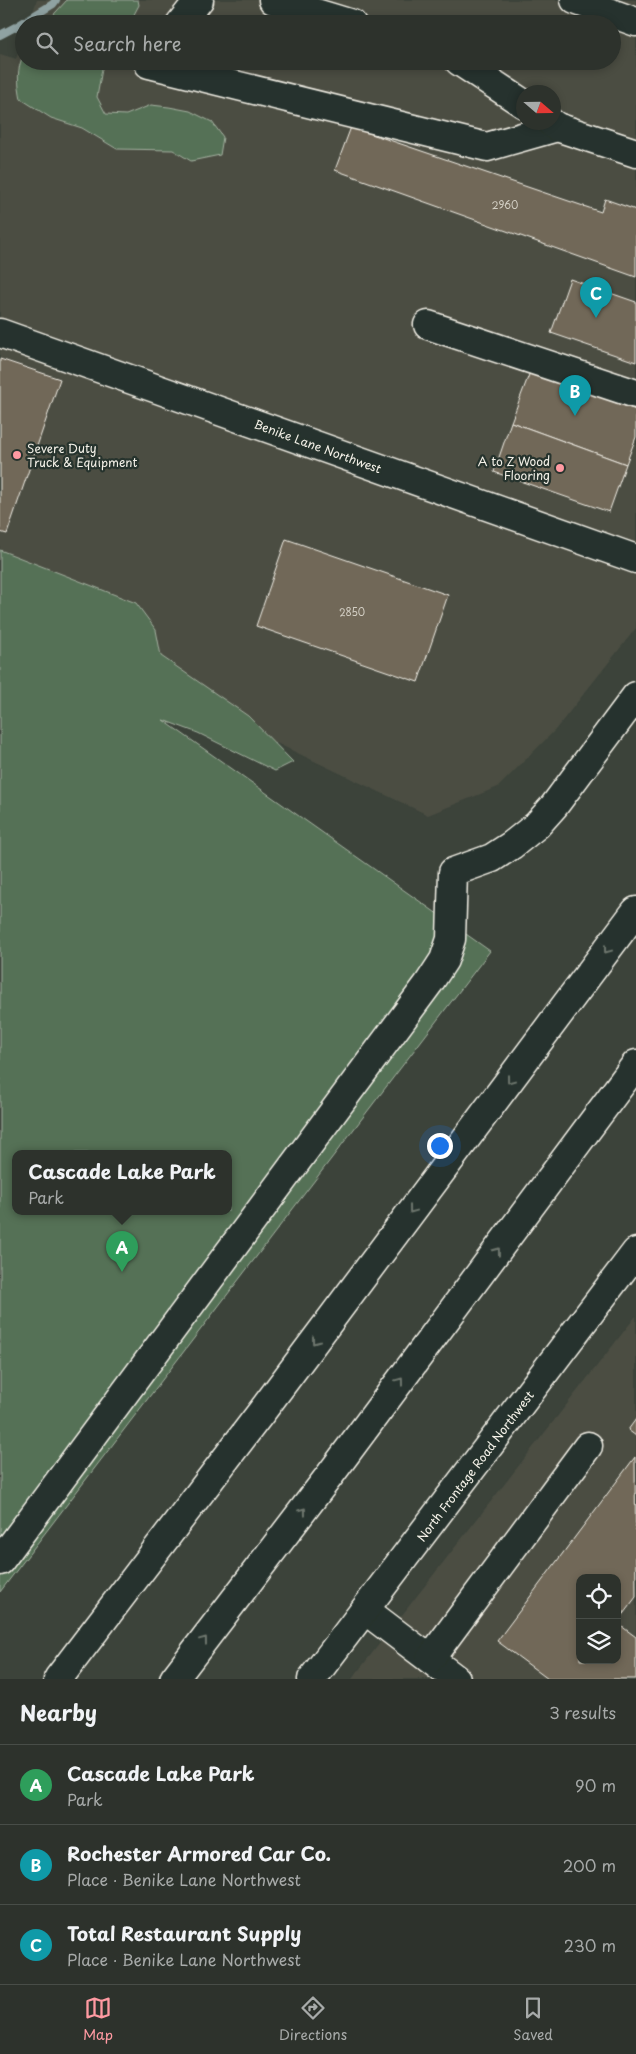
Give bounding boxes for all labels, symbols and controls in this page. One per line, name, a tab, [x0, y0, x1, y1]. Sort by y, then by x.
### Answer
search box	[15, 15, 621, 70]
icon: search	[33, 29, 61, 57]
text: Search here	[73, 29, 182, 57]
north arrow	[516, 85, 561, 130]
house number: 2960	[492, 197, 518, 212]
pin: C	[580, 277, 612, 318]
pin: B	[559, 375, 591, 416]
street label: Benike Lane Northwest	[252, 415, 384, 477]
place label: Severe Duty Truck & Equipment	[27, 439, 138, 471]
marker: Severe Duty Truck & Equipment	[11, 449, 23, 461]
place label: A to Z Wood Flooring	[478, 452, 550, 484]
marker: A to Z Wood Flooring	[554, 462, 566, 474]
house number: 2850	[339, 604, 365, 619]
one-way arrow	[604, 944, 613, 954]
one-way arrow	[507, 1074, 516, 1084]
your location	[427, 1133, 453, 1159]
popup	[12, 1150, 232, 1215]
text: Cascade Lake Park	[28, 1157, 216, 1185]
text: Park	[28, 1185, 64, 1209]
one-way arrow	[410, 1204, 418, 1213]
pin: A	[106, 1231, 138, 1272]
one-way arrow	[491, 1247, 500, 1257]
one-way arrow	[312, 1335, 321, 1345]
one-way arrow	[394, 1377, 403, 1387]
street label: North Frontage Road Northwest	[412, 1387, 538, 1545]
one-way arrow	[297, 1508, 305, 1517]
map controls	[576, 1574, 621, 1664]
button: locate	[576, 1574, 621, 1619]
button: layers	[576, 1619, 621, 1664]
one-way arrow	[198, 1636, 207, 1646]
text: Nearby	[20, 1696, 97, 1728]
text: 3 results	[549, 1700, 616, 1724]
text: Cascade Lake Park	[67, 1759, 255, 1787]
text: A	[30, 1773, 42, 1797]
text: 90 m	[575, 1773, 616, 1797]
text: Park	[67, 1787, 103, 1811]
text: Rochester Armored Car Co.	[67, 1839, 331, 1867]
text: B	[31, 1853, 41, 1877]
text: 200 m	[563, 1853, 616, 1877]
text: Place · Benike Lane Northwest	[67, 1867, 301, 1891]
text: Total Restaurant Supply	[67, 1919, 301, 1947]
text: C	[30, 1933, 42, 1957]
text: 230 m	[564, 1933, 616, 1957]
text: Place · Benike Lane Northwest	[67, 1947, 301, 1971]
tab: Map	[83, 1994, 113, 2045]
tab: Directions	[279, 1994, 347, 2045]
tab: Saved	[513, 1994, 553, 2045]

